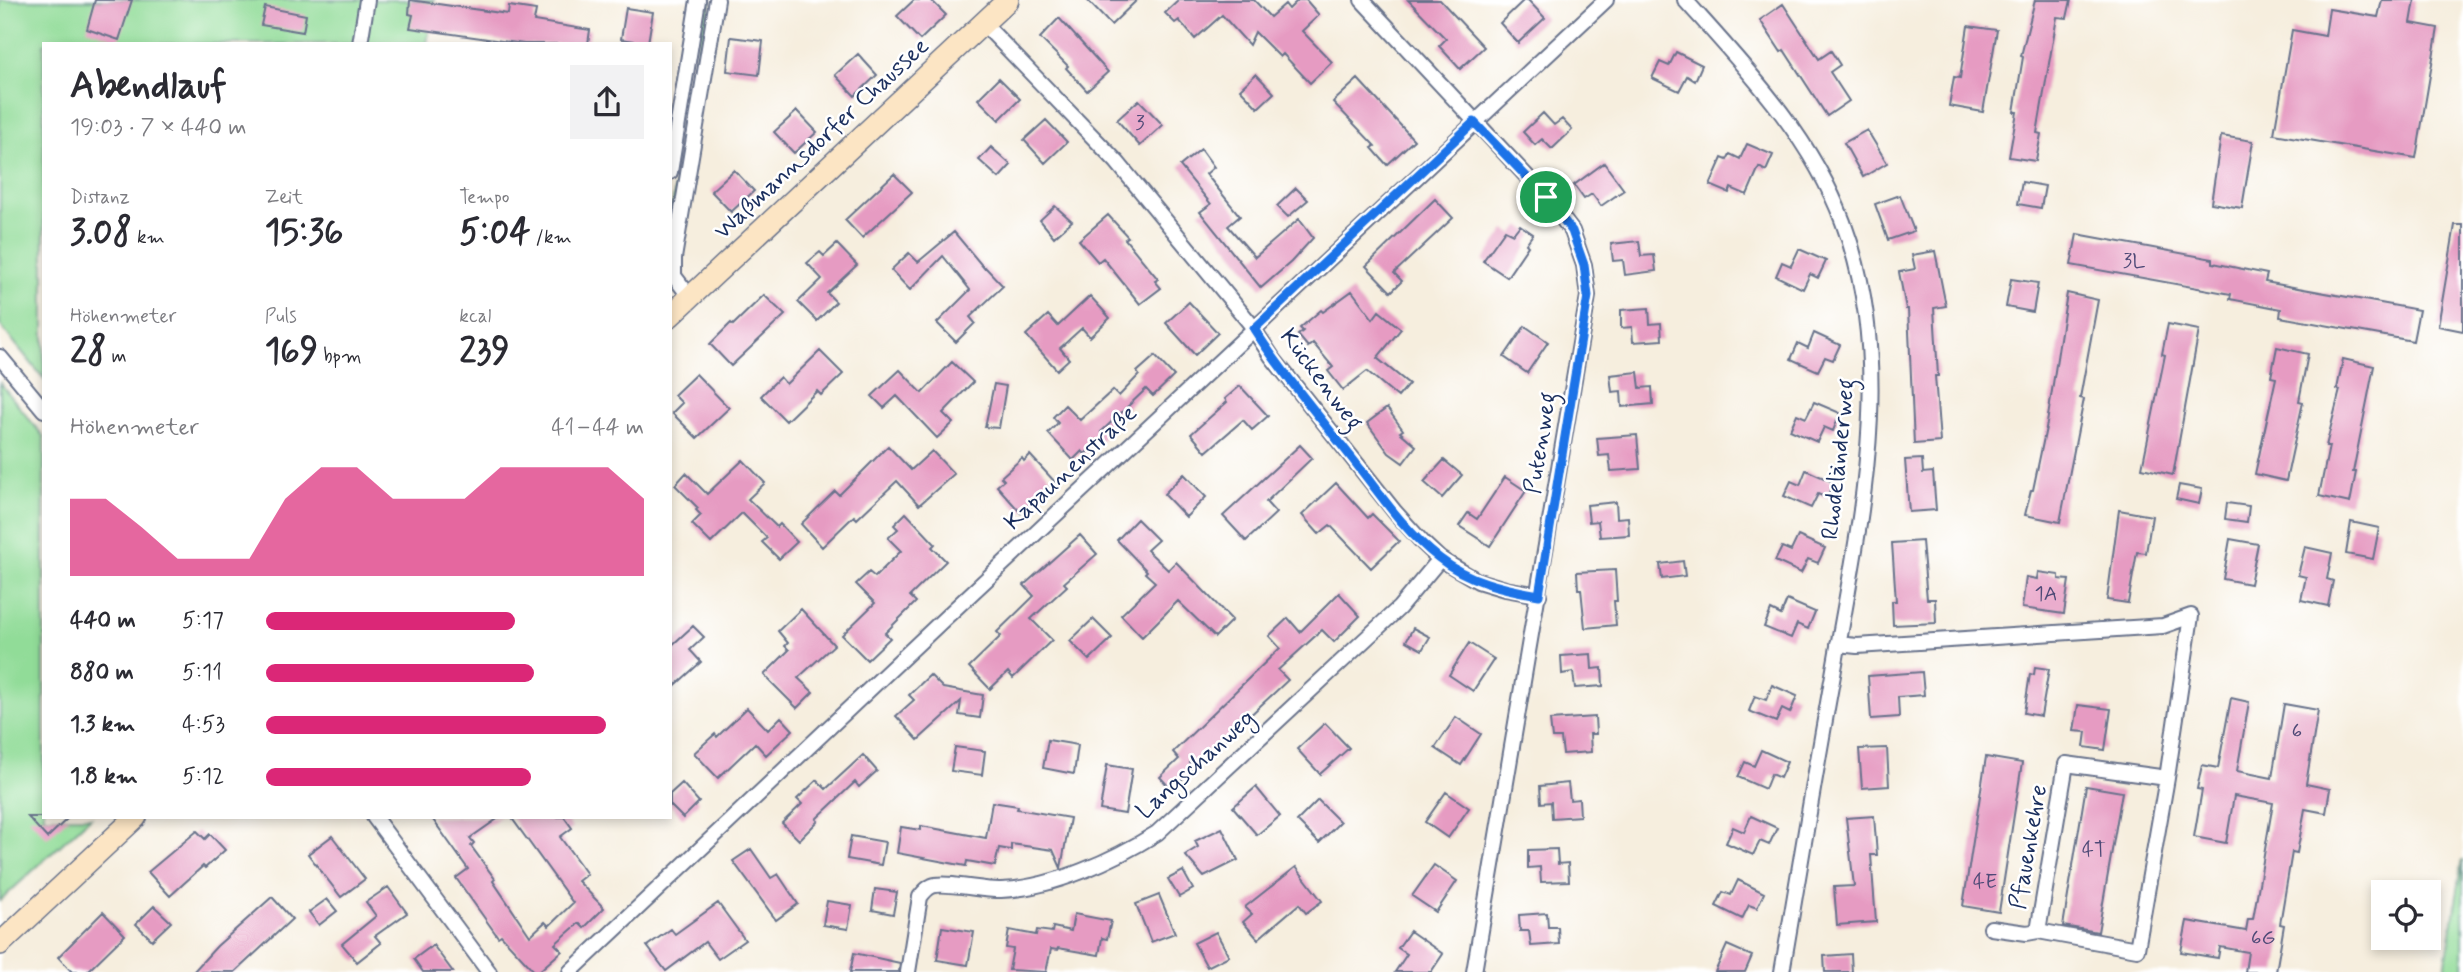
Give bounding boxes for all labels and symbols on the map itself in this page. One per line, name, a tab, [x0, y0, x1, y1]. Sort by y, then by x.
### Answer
street label: Waßmannsdorfer Chaussee	[708, 31, 936, 247]
house number: 3	[1135, 109, 1145, 137]
pin	[1516, 167, 1576, 227]
house number: 3L	[2123, 247, 2145, 275]
street label: Kückenweg	[1270, 323, 1370, 439]
street label: Rhodeländerweg	[1815, 377, 1866, 541]
street label: Putenweg	[1518, 390, 1567, 497]
street label: Kapaunenstraße	[998, 398, 1144, 538]
house number: 1A	[2034, 580, 2058, 608]
street label: Langschanweg	[1130, 703, 1263, 828]
house number: 6	[2292, 717, 2302, 745]
street label: Pfauenkehre	[2003, 782, 2055, 912]
house number: 4T	[2082, 836, 2106, 864]
house number: 4E	[1973, 868, 1997, 896]
house number: 6G	[2251, 924, 2275, 952]

